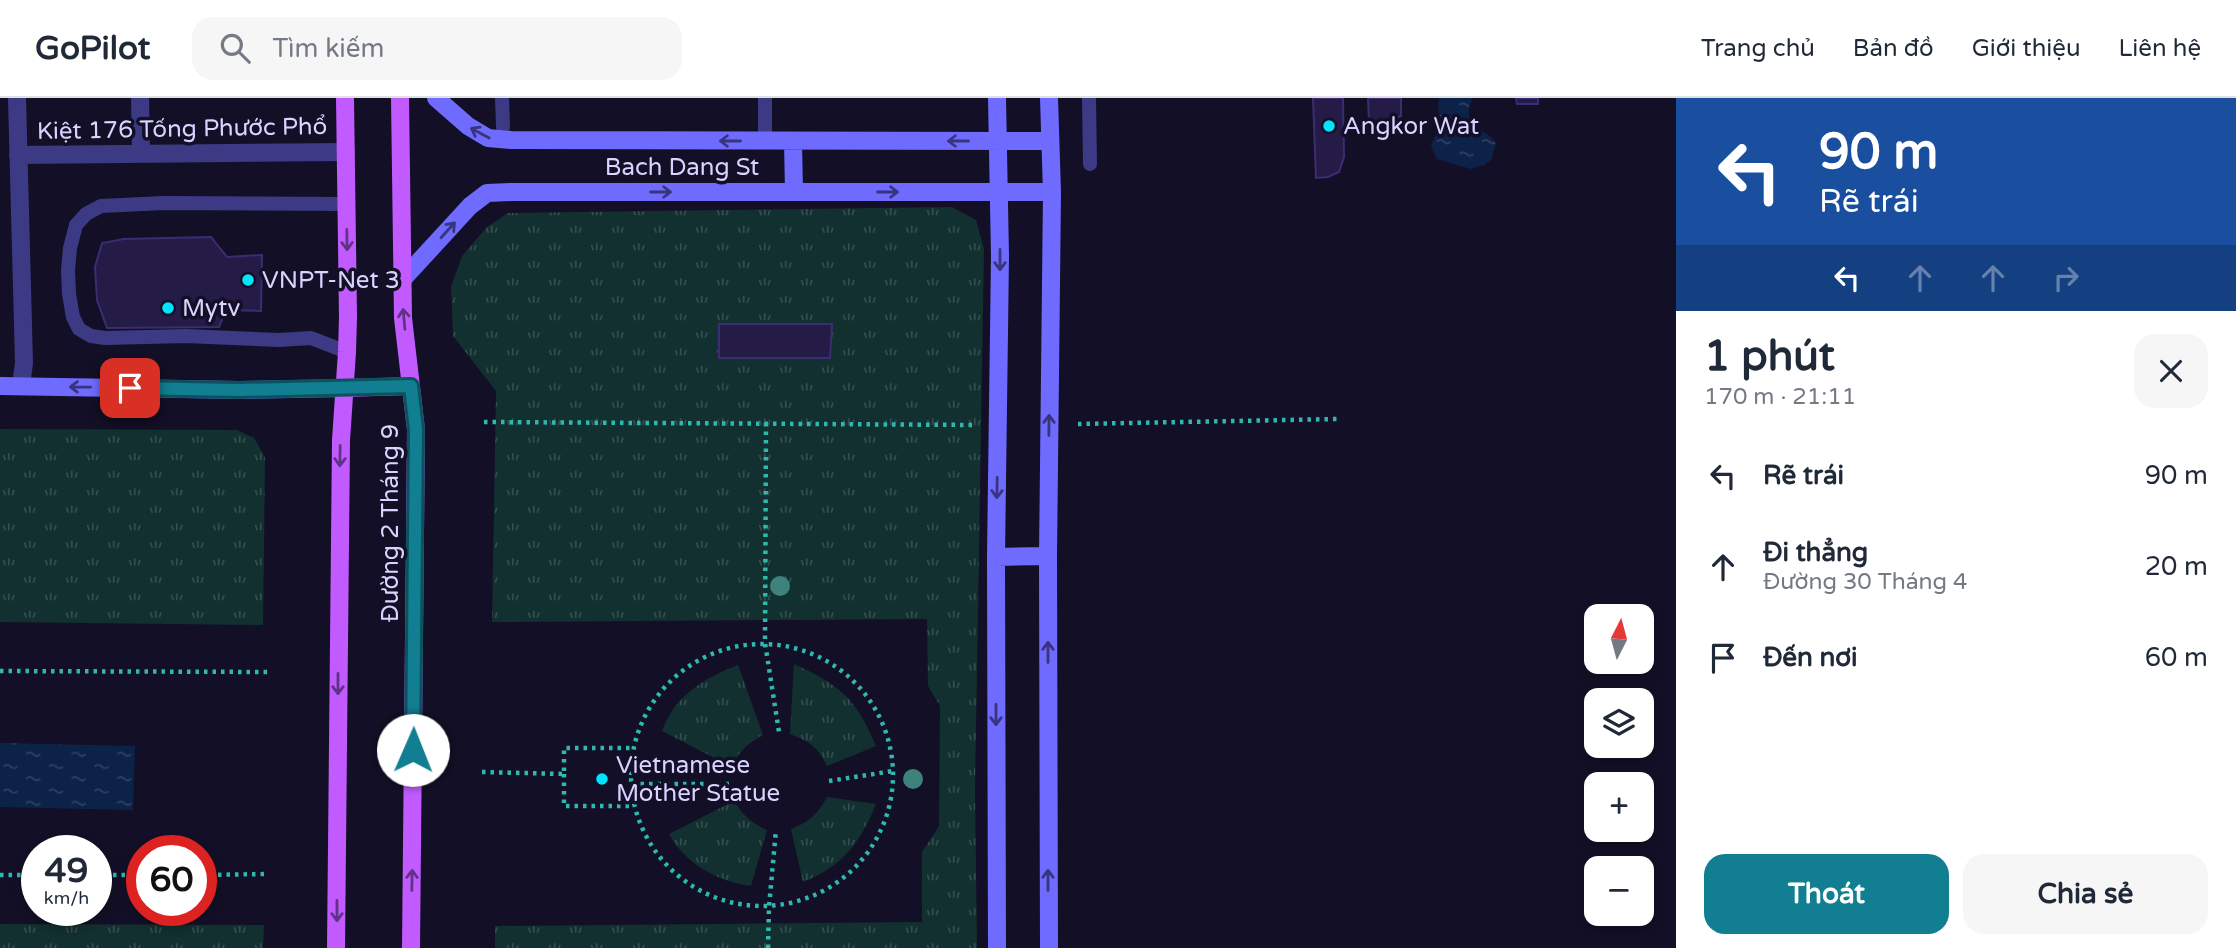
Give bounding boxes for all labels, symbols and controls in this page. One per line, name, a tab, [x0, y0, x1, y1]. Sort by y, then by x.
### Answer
search box	[192, 17, 682, 80]
text: GoPilot	[35, 29, 150, 68]
icon: search	[216, 29, 254, 67]
text: Tìm kiếm	[272, 33, 384, 64]
text: Trang chủ	[1701, 34, 1815, 63]
text: Bản đồ	[1853, 34, 1934, 63]
text: Giới thiệu	[1972, 34, 2081, 63]
text: Liên hệ	[2119, 34, 2201, 63]
street label: Kiệt 176 Tống Phước Phổ	[37, 112, 327, 146]
place label: Angkor Wat	[1343, 112, 1479, 141]
marker: Angkor Wat	[1321, 118, 1337, 134]
text: 90 m	[1819, 123, 1938, 182]
one-way arrow	[470, 126, 491, 139]
icon: left	[1704, 126, 1795, 217]
one-way arrow	[719, 134, 742, 148]
one-way arrow	[946, 134, 969, 148]
street label: Bach Dang St	[605, 153, 759, 182]
text: Rẽ trái	[1819, 183, 1919, 221]
one-way arrow	[649, 185, 672, 199]
one-way arrow	[876, 185, 899, 199]
one-way arrow	[440, 221, 456, 239]
one-way arrow	[340, 228, 353, 251]
one-way arrow	[993, 249, 1007, 272]
icon: left	[1828, 259, 1866, 297]
icon: ahead	[1901, 259, 1939, 297]
icon: ahead	[1974, 259, 2012, 297]
icon: right	[2047, 259, 2085, 297]
place label: VNPT-Net 3	[262, 266, 400, 295]
marker: VNPT-Net 3	[240, 272, 256, 288]
place label: Mytv	[182, 294, 240, 323]
marker: Mytv	[160, 300, 176, 316]
one-way arrow	[397, 308, 410, 330]
text: 1 phút	[1704, 331, 1835, 382]
button: close	[2134, 334, 2208, 408]
pin	[100, 358, 160, 418]
icon: arrive	[111, 369, 149, 407]
one-way arrow	[69, 381, 92, 394]
text: 170 m · 21:11	[1704, 383, 1856, 411]
one-way arrow	[1042, 414, 1056, 437]
street label: Đường 2 Tháng 9	[376, 424, 405, 622]
one-way arrow	[334, 445, 347, 468]
icon: left	[1704, 457, 1742, 495]
text: Rẽ trái	[1763, 460, 1844, 491]
text: 90 m	[2145, 460, 2208, 491]
one-way arrow	[990, 476, 1004, 499]
text: Đi thẳng	[1763, 537, 1868, 568]
icon: ahead	[1704, 548, 1742, 586]
text: 20 m	[2145, 551, 2208, 582]
text: Đường 30 Tháng 4	[1763, 568, 1968, 596]
north arrow	[1584, 604, 1654, 674]
map controls	[1584, 604, 1654, 926]
icon: arrive	[1704, 639, 1742, 677]
one-way arrow	[1041, 641, 1055, 664]
text: Đến nơi	[1763, 642, 1858, 673]
text: 60 m	[2145, 642, 2208, 673]
one-way arrow	[332, 672, 345, 695]
button: layers	[1584, 688, 1654, 758]
one-way arrow	[989, 704, 1003, 727]
position arrow	[376, 713, 450, 787]
place label: Vietnamese Mother Statue	[616, 751, 780, 808]
marker: Vietnamese Mother Statue	[594, 771, 610, 787]
button: +	[1584, 772, 1654, 842]
speed limit sign: 60	[126, 835, 217, 926]
text: 49	[45, 850, 88, 892]
button: Thoát	[1704, 854, 1949, 934]
button: Chia sẻ	[1963, 854, 2208, 934]
button: −	[1584, 856, 1654, 926]
one-way arrow	[405, 869, 418, 892]
one-way arrow	[1041, 869, 1055, 892]
text: km/h	[44, 887, 89, 909]
one-way arrow	[330, 900, 344, 923]

